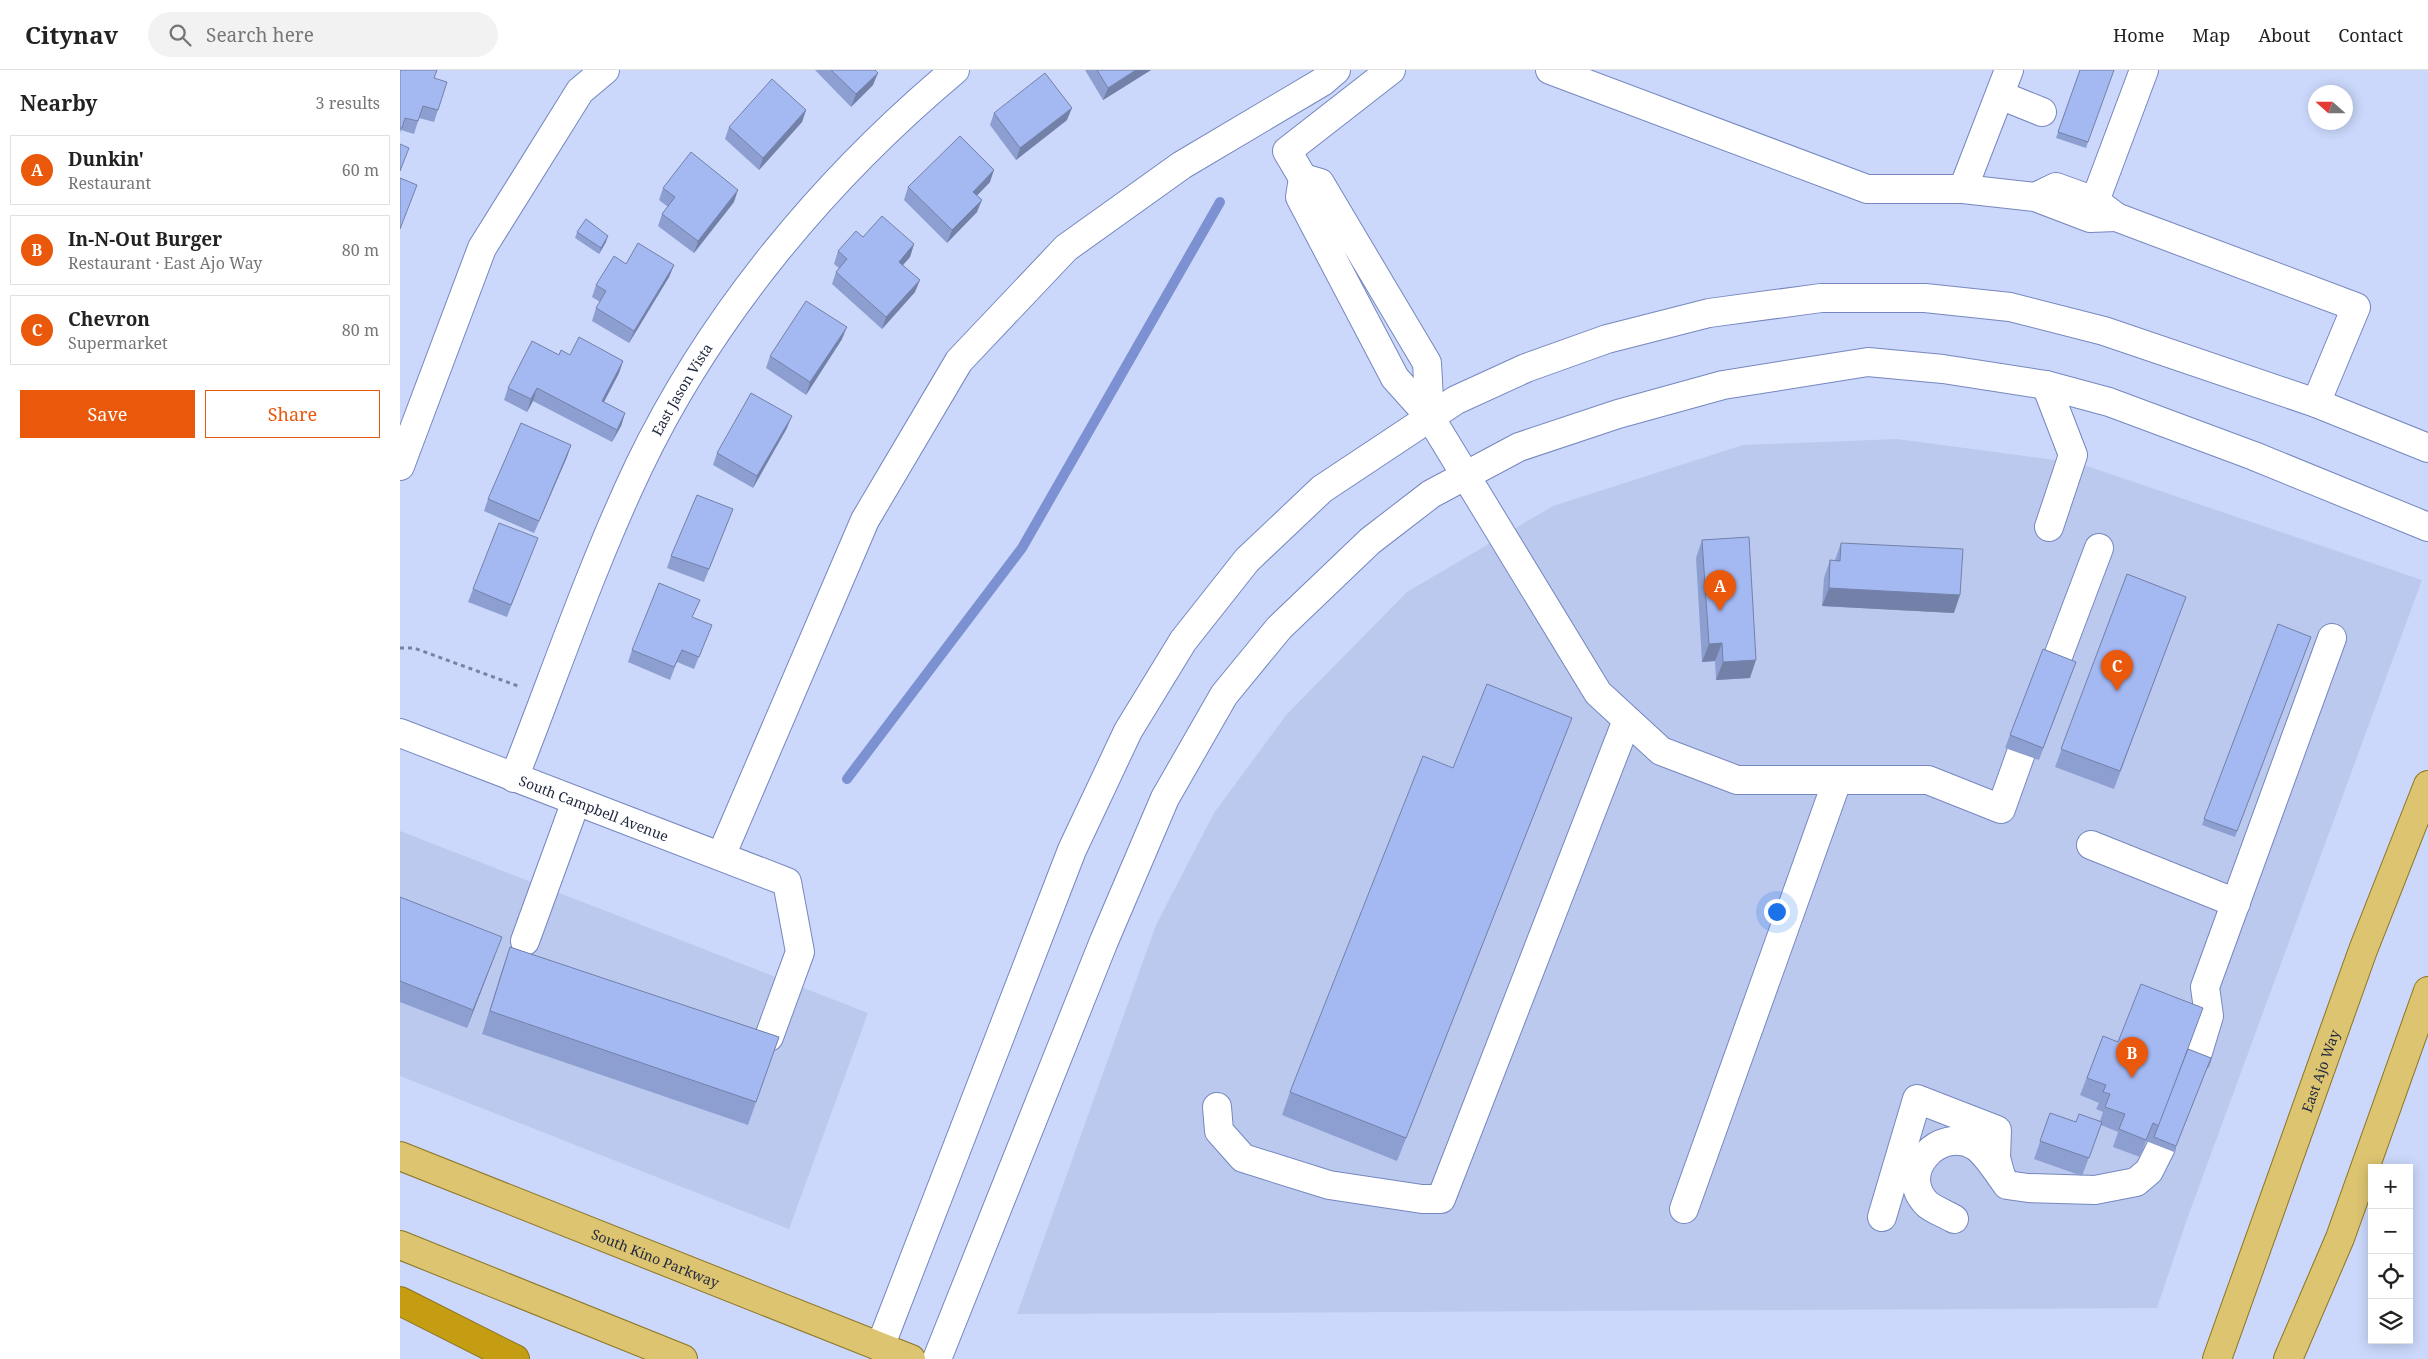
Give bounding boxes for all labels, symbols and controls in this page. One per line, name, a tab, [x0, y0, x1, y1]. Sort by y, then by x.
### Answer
search box	[148, 12, 498, 57]
text: Citynav	[25, 18, 118, 51]
icon: search	[166, 21, 194, 49]
text: Search here	[206, 22, 314, 48]
text: Home	[2113, 23, 2164, 47]
text: Map	[2192, 23, 2230, 47]
text: About	[2258, 23, 2310, 47]
text: Contact	[2338, 23, 2403, 47]
north arrow	[2308, 85, 2353, 130]
text: Nearby	[20, 89, 98, 117]
text: 3 results	[316, 92, 380, 114]
text: Dunkin'	[68, 146, 144, 172]
text: A	[31, 159, 43, 181]
text: 60 m	[342, 159, 379, 181]
text: Restaurant	[68, 172, 151, 194]
text: In-N-Out Burger	[68, 226, 222, 252]
text: B	[32, 239, 42, 261]
text: 80 m	[342, 239, 379, 261]
text: Restaurant · East Ajo Way	[68, 252, 262, 274]
text: Chevron	[68, 306, 150, 332]
text: C	[32, 319, 42, 341]
text: 80 m	[342, 319, 379, 341]
text: Supermarket	[68, 332, 168, 354]
street label: East Jason Vista	[647, 339, 716, 439]
button: Save	[20, 390, 195, 438]
button: Share	[205, 390, 380, 438]
pin: A	[1704, 570, 1736, 611]
pin: C	[2101, 650, 2133, 691]
street label: South Campbell Avenue	[517, 770, 672, 845]
your location	[1764, 899, 1790, 925]
street label: East Ajo Way	[2296, 1027, 2343, 1115]
pin: B	[2116, 1037, 2148, 1078]
map controls	[2368, 1164, 2413, 1344]
button: +	[2368, 1164, 2413, 1209]
button: −	[2368, 1209, 2413, 1254]
street label: South Kino Parkway	[589, 1224, 722, 1291]
button: locate	[2368, 1254, 2413, 1299]
button: layers	[2368, 1299, 2413, 1344]

